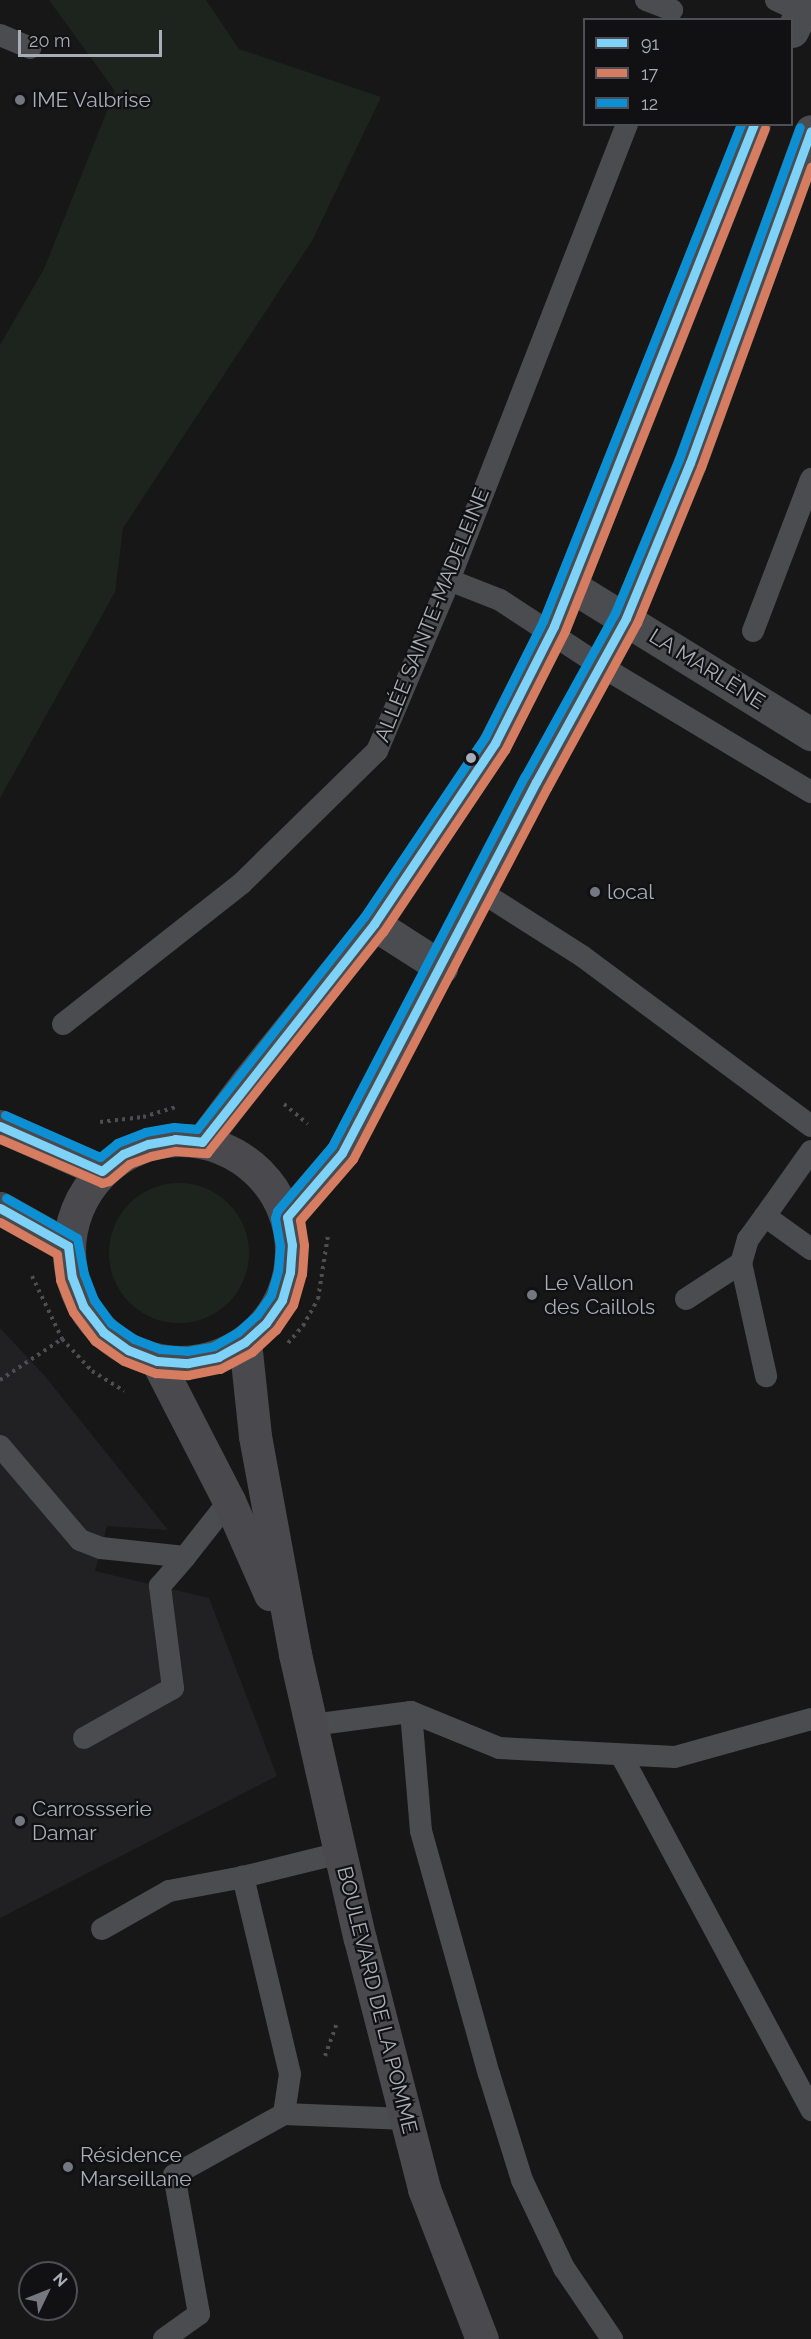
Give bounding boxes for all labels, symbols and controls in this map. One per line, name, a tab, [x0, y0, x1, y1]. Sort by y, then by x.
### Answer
scale bar	[21, 18, 165, 56]
legend	[583, 18, 793, 126]
text: 20 m	[29, 30, 71, 51]
text: 91	[641, 33, 659, 54]
text: 17	[641, 63, 658, 84]
place label: IME Valbrise	[32, 87, 151, 113]
marker: IME Valbrise	[13, 93, 27, 107]
text: 12	[641, 93, 658, 114]
street label: ALLÉE SAINTE-MADELEINE	[369, 484, 495, 746]
street label: LA MARLÈNE	[644, 623, 770, 715]
unlabelled marker	[465, 752, 477, 764]
place label: local	[607, 879, 654, 905]
marker: local	[588, 885, 602, 899]
place label: Le Vallon des Caillols	[544, 1270, 655, 1320]
marker: Le Vallon des Caillols	[525, 1288, 539, 1302]
place label: Carrossserie Damar	[32, 1796, 152, 1846]
marker: Carrossserie Damar	[13, 1814, 27, 1828]
street label: BOULEVARD DE LA POMME	[331, 1863, 423, 2137]
place label: Résidence Marseillane	[80, 2142, 192, 2192]
marker: Résidence Marseillane	[61, 2160, 75, 2174]
north arrow	[18, 2261, 78, 2321]
text: N	[49, 2269, 71, 2291]

